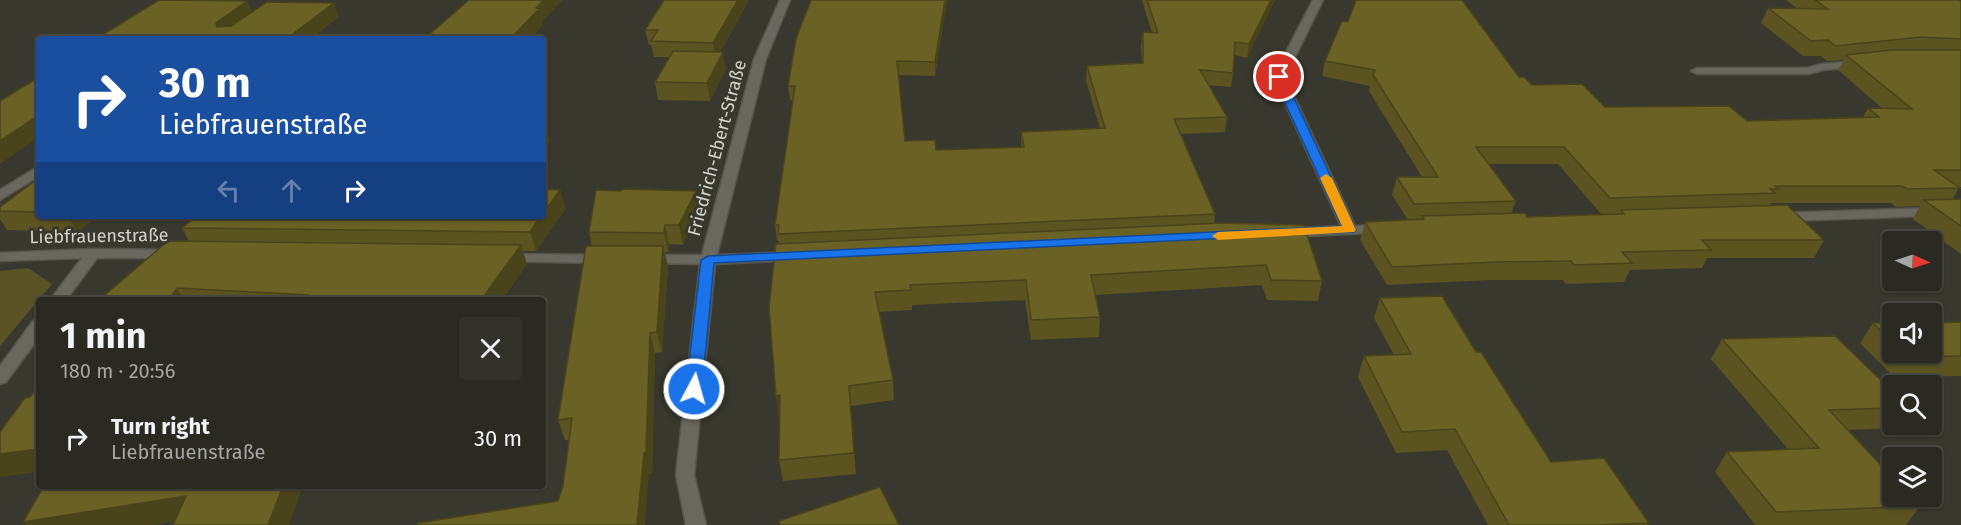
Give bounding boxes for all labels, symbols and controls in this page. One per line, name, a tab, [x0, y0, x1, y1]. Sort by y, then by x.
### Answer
pin	[1253, 51, 1304, 102]
street label: Friedrich-Ebert-Straße	[683, 57, 751, 239]
text: 30 m	[159, 58, 251, 108]
icon: right	[60, 60, 138, 138]
icon: arrive	[1262, 60, 1295, 93]
text: Liebfrauenstraße	[159, 109, 368, 141]
icon: left	[212, 174, 245, 207]
icon: ahead	[275, 174, 308, 207]
icon: right	[338, 174, 371, 207]
street label: Liebfrauenstraße	[29, 224, 169, 248]
north arrow	[1882, 231, 1942, 291]
map controls	[1882, 231, 1942, 507]
button: sound	[1882, 303, 1942, 363]
text: 1 min	[60, 314, 147, 358]
button: close	[459, 317, 522, 380]
position arrow	[662, 357, 726, 421]
text: 180 m · 20:56	[60, 359, 175, 383]
button: search	[1882, 375, 1942, 435]
text: Turn right	[111, 413, 210, 440]
icon: right	[60, 422, 93, 455]
text: 30 m	[474, 425, 522, 452]
text: Liebfrauenstraße	[111, 440, 265, 464]
button: layers	[1882, 447, 1942, 507]

